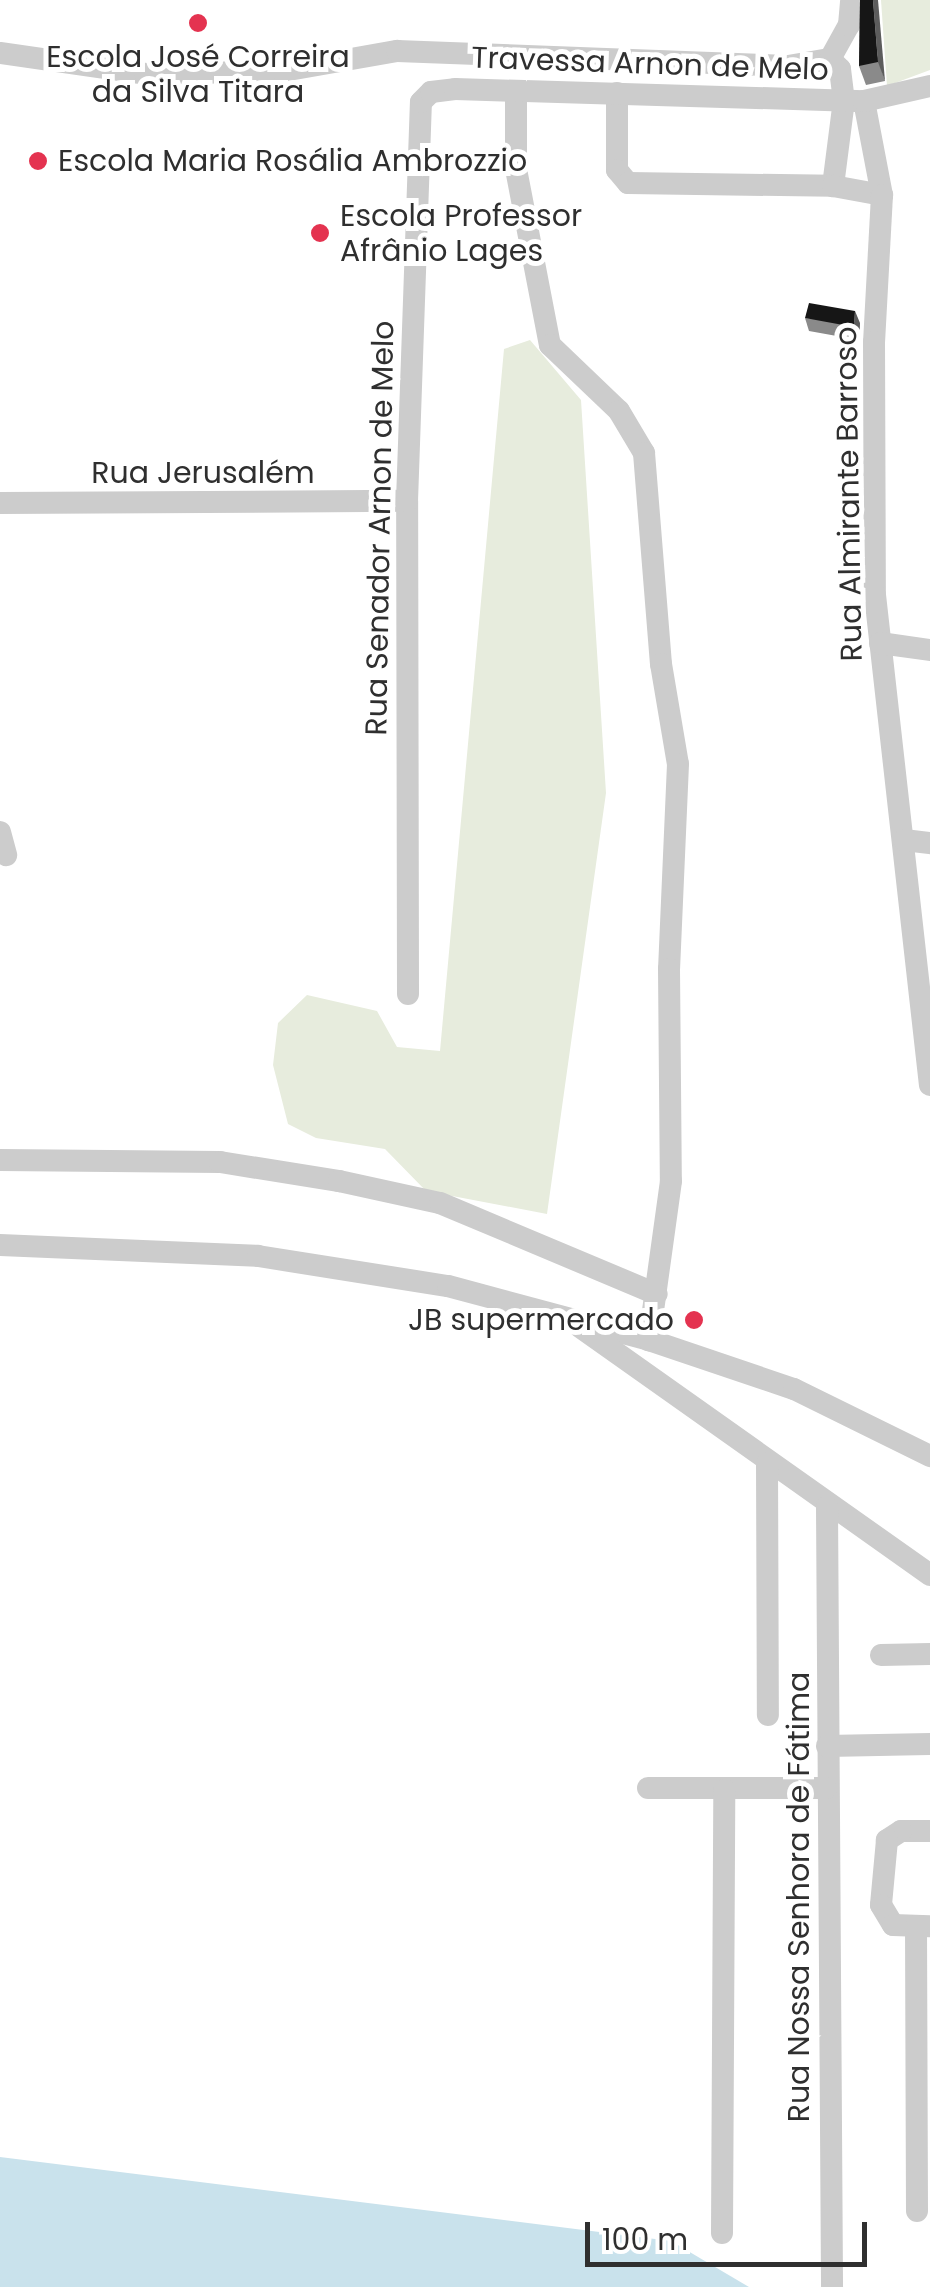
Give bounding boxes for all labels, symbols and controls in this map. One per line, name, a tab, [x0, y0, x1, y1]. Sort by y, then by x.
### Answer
marker: Escola José Correira da Silva Titara	[187, 12, 209, 34]
place label: Escola José Correira da Silva Titara	[46, 39, 350, 110]
street label: Travessa Arnon de Melo	[471, 40, 829, 88]
place label: Escola Maria Rosália Ambrozzio	[58, 143, 527, 179]
marker: Escola Maria Rosália Ambrozzio	[27, 150, 49, 172]
place label: Escola Professor Afrânio Lages	[340, 198, 582, 268]
marker: Escola Professor Afrânio Lages	[309, 222, 331, 244]
street label: Rua Senador Arnon de Melo	[358, 320, 402, 736]
street label: Rua Almirante Barroso	[828, 326, 870, 662]
street label: Rua Jerusalém	[91, 455, 315, 491]
place label: JB supermercado	[408, 1302, 674, 1338]
marker: JB supermercado	[683, 1309, 705, 1331]
street label: Rua Nossa Senhora de Fátima	[781, 1672, 817, 2122]
scale bar	[590, 2202, 872, 2264]
text: 100 m	[602, 2218, 688, 2261]

